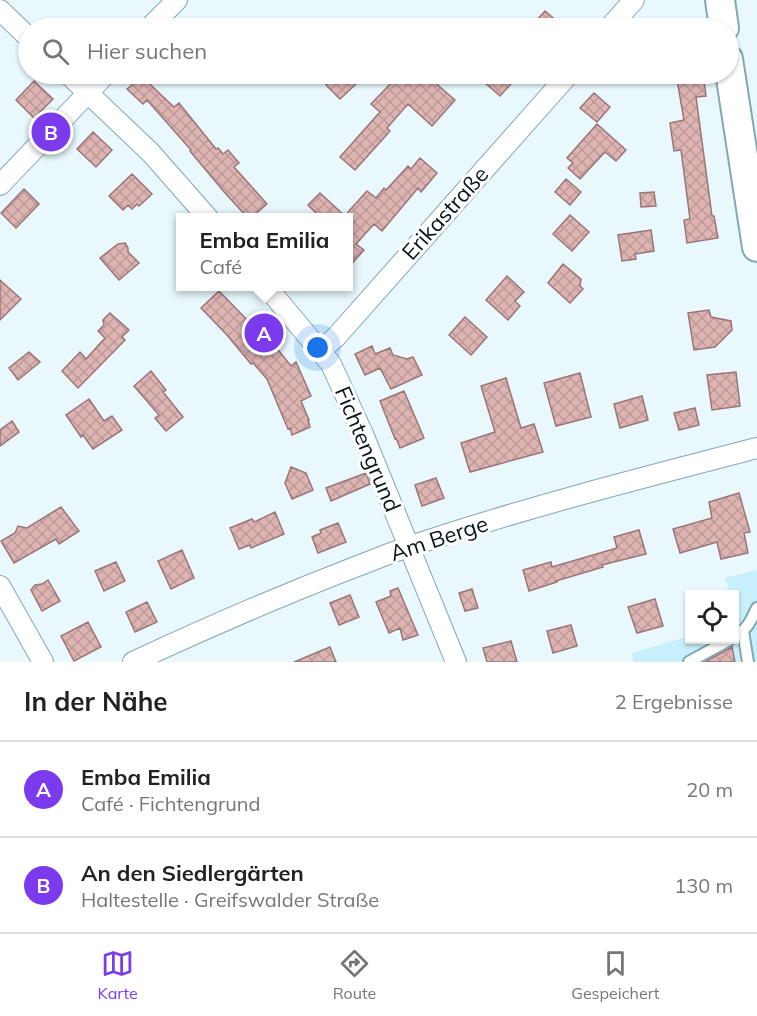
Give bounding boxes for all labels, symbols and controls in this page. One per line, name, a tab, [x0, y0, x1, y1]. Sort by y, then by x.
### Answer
search box	[18, 18, 739, 84]
icon: search	[39, 35, 72, 68]
text: Hier suchen	[87, 37, 207, 65]
pin: B	[32, 110, 70, 154]
street label: Erikastraße	[396, 161, 494, 265]
popup	[176, 213, 353, 291]
text: Emba Emilia	[200, 226, 329, 254]
text: Café	[200, 254, 242, 279]
pin: A	[244, 310, 284, 356]
your location	[303, 333, 332, 362]
street label: Fichtengrund	[329, 382, 407, 516]
street label: Am Berge	[387, 509, 491, 567]
map controls	[685, 590, 739, 644]
button: locate	[685, 590, 739, 644]
text: In der Nähe	[24, 685, 168, 718]
text: 2 Ergebnisse	[615, 689, 733, 714]
text: Emba Emilia	[81, 763, 211, 791]
text: A	[36, 777, 51, 802]
text: 20 m	[686, 777, 733, 802]
text: Café · Fichtengrund	[81, 791, 260, 816]
text: An den Siedlergärten	[81, 859, 304, 887]
text: B	[37, 873, 50, 898]
text: 130 m	[674, 873, 733, 898]
text: Haltestelle · Greifswalder Straße	[81, 887, 379, 912]
tab: Karte	[98, 947, 138, 1003]
tab: Route	[333, 947, 376, 1003]
tab: Gespeichert	[571, 947, 659, 1003]

